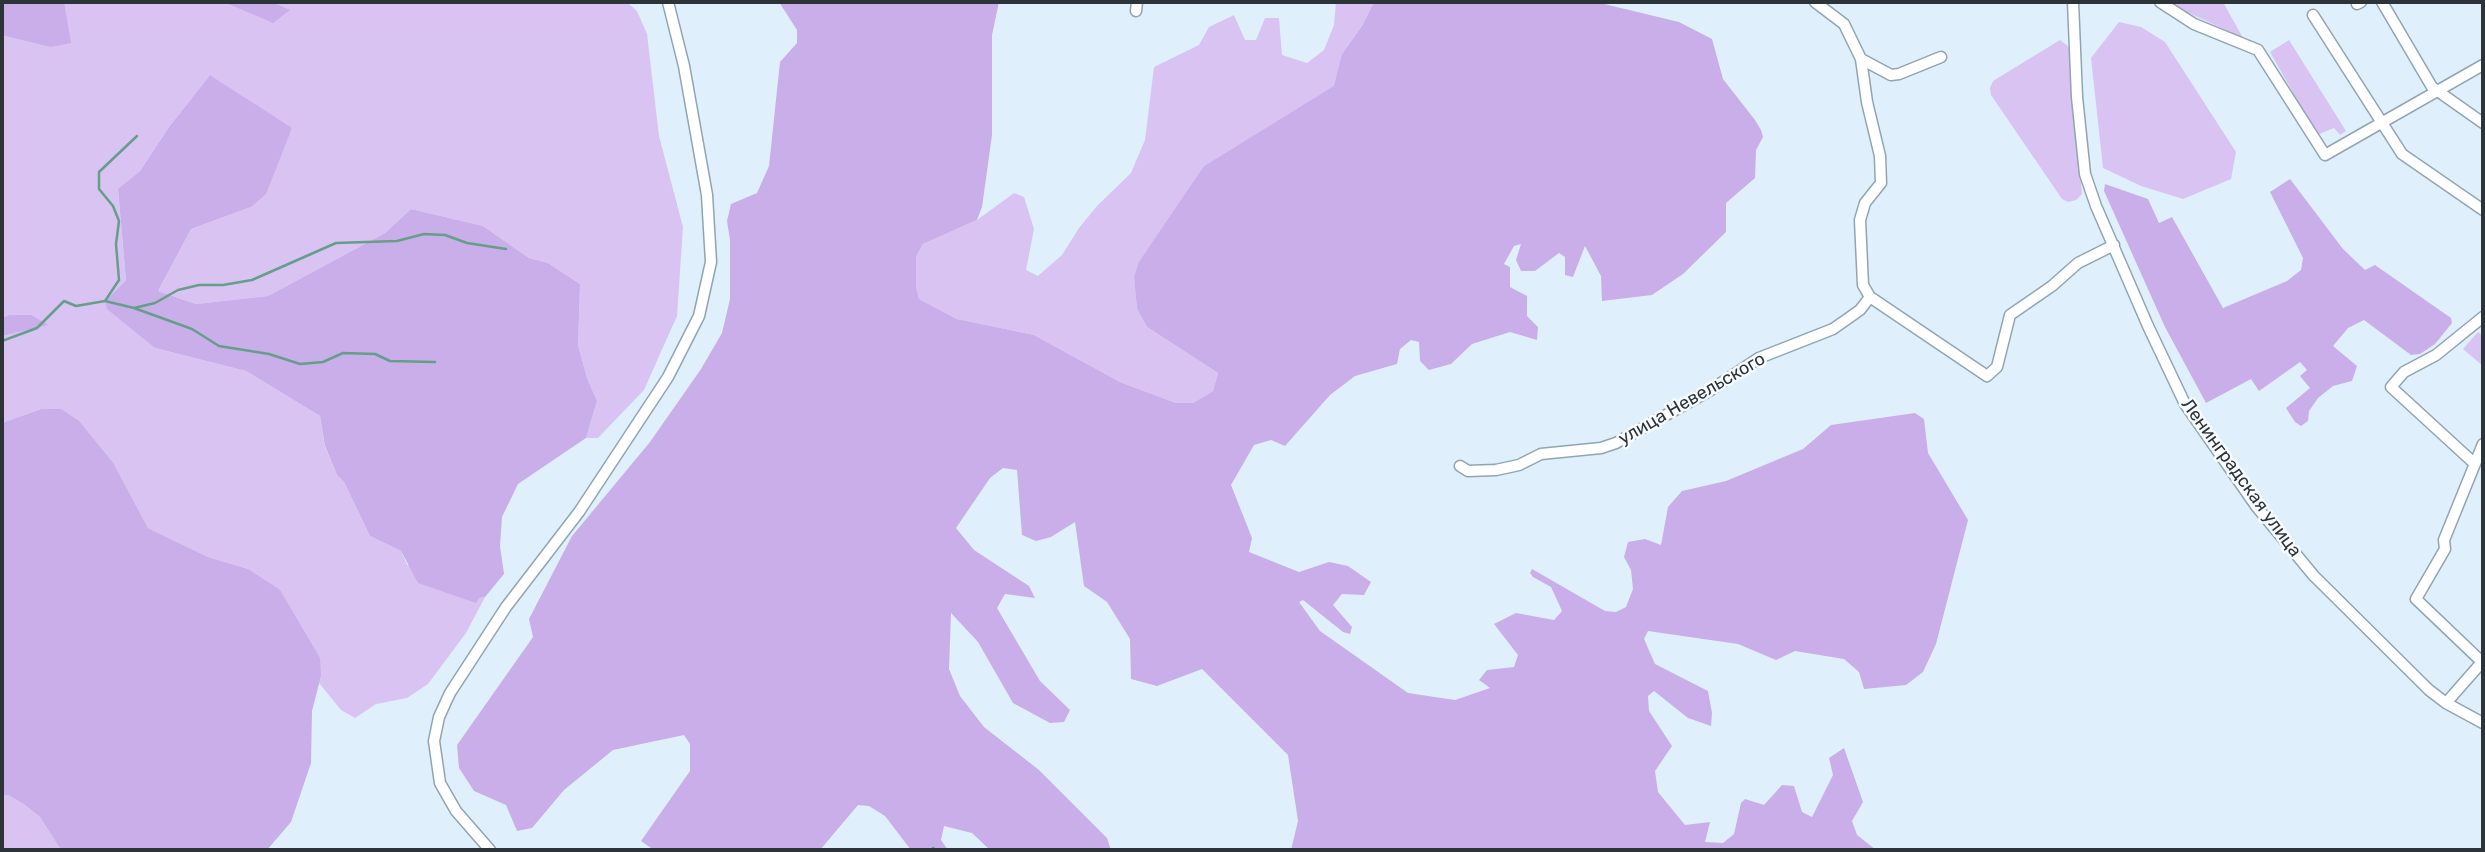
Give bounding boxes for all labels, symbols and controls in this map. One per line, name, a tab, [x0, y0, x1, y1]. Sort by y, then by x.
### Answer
street label: улица Невельского	[1615, 348, 1769, 450]
street label: Ленинградская улица	[2176, 395, 2306, 561]

